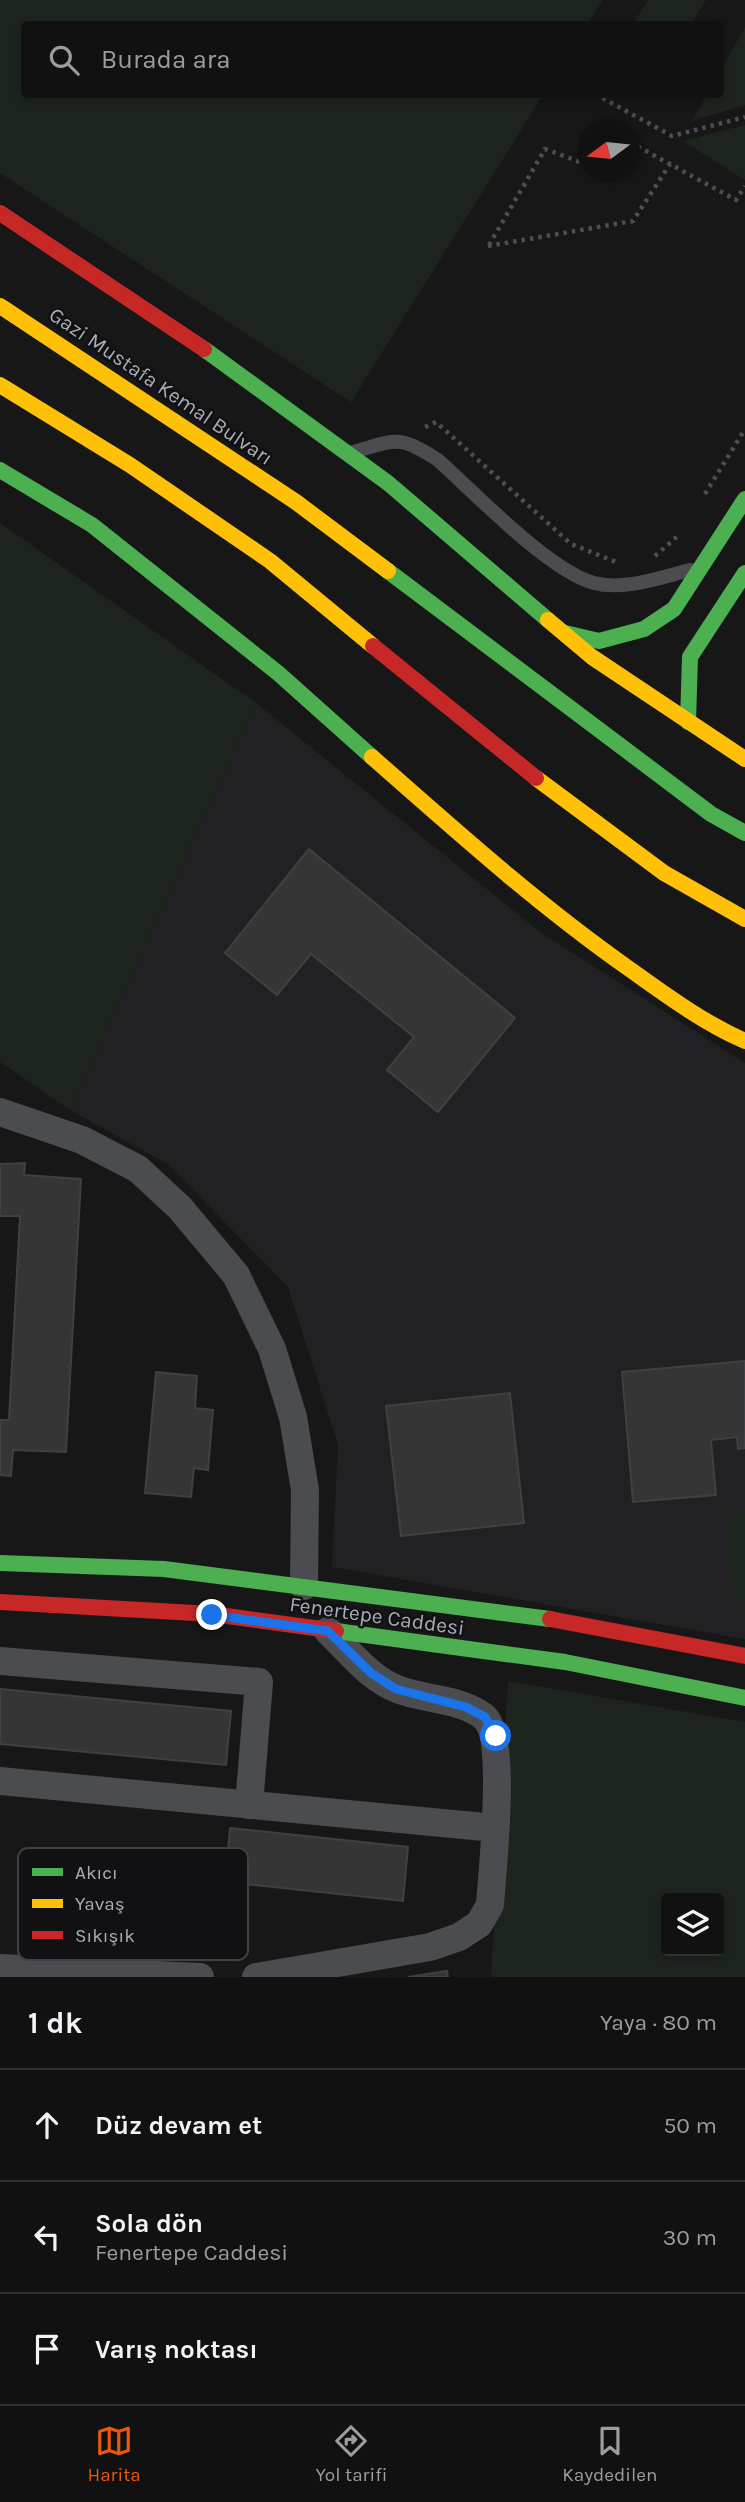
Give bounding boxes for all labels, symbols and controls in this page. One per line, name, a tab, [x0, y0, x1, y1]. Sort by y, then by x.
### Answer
search box	[21, 21, 724, 98]
icon: search	[45, 41, 83, 79]
text: Burada ara	[101, 44, 231, 75]
north arrow	[577, 119, 640, 182]
street label: Gazi Mustafa Kemal Bulvarı	[45, 302, 277, 470]
street label: Fenertepe Caddesi	[288, 1592, 466, 1640]
route end	[196, 1599, 227, 1630]
route start	[480, 1720, 511, 1751]
legend	[18, 1848, 248, 1960]
text: Akıcı	[75, 1862, 118, 1884]
text: Yavaş	[75, 1893, 125, 1915]
map controls	[661, 1893, 724, 1956]
button: layers	[661, 1893, 724, 1956]
text: Sıkışık	[75, 1925, 135, 1947]
text: 1 dk	[28, 2005, 82, 2041]
text: Yaya · 80 m	[600, 2009, 717, 2036]
icon: ahead	[28, 2106, 66, 2144]
text: Düz devam et	[95, 2110, 262, 2141]
text: 50 m	[663, 2112, 717, 2139]
text: Sola dön	[95, 2208, 203, 2239]
icon: left	[28, 2218, 66, 2256]
text: 30 m	[663, 2224, 717, 2251]
text: Fenertepe Caddesi	[95, 2239, 288, 2266]
icon: arrive	[28, 2330, 66, 2368]
text: Varış noktası	[95, 2334, 258, 2365]
tab: Harita	[87, 2422, 141, 2486]
tab: Yol tarifi	[316, 2422, 387, 2486]
tab: Kaydedilen	[562, 2422, 658, 2486]

